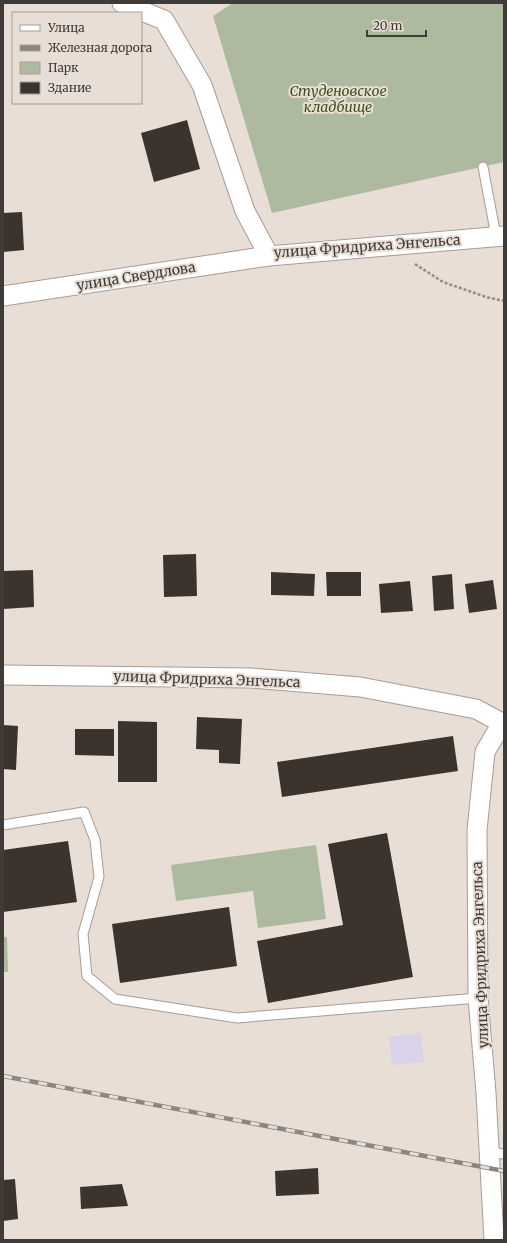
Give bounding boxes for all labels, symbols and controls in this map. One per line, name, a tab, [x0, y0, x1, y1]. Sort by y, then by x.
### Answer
legend	[12, 12, 142, 104]
scale bar	[367, 12, 426, 38]
text: 20 m	[373, 18, 402, 33]
text: Улица	[47, 20, 85, 35]
text: Железная дорога	[48, 40, 153, 55]
text: Парк	[48, 60, 79, 75]
text: Здание	[48, 80, 91, 95]
park label: Студеновское кладбище	[289, 82, 387, 116]
street label: улица Фридриха Энгельса	[273, 230, 461, 262]
street label: улица Свердлова	[75, 258, 197, 294]
street label: улица Фридриха Энгельса	[113, 667, 301, 691]
street label: улица Фридриха Энгельса	[468, 861, 492, 1049]

